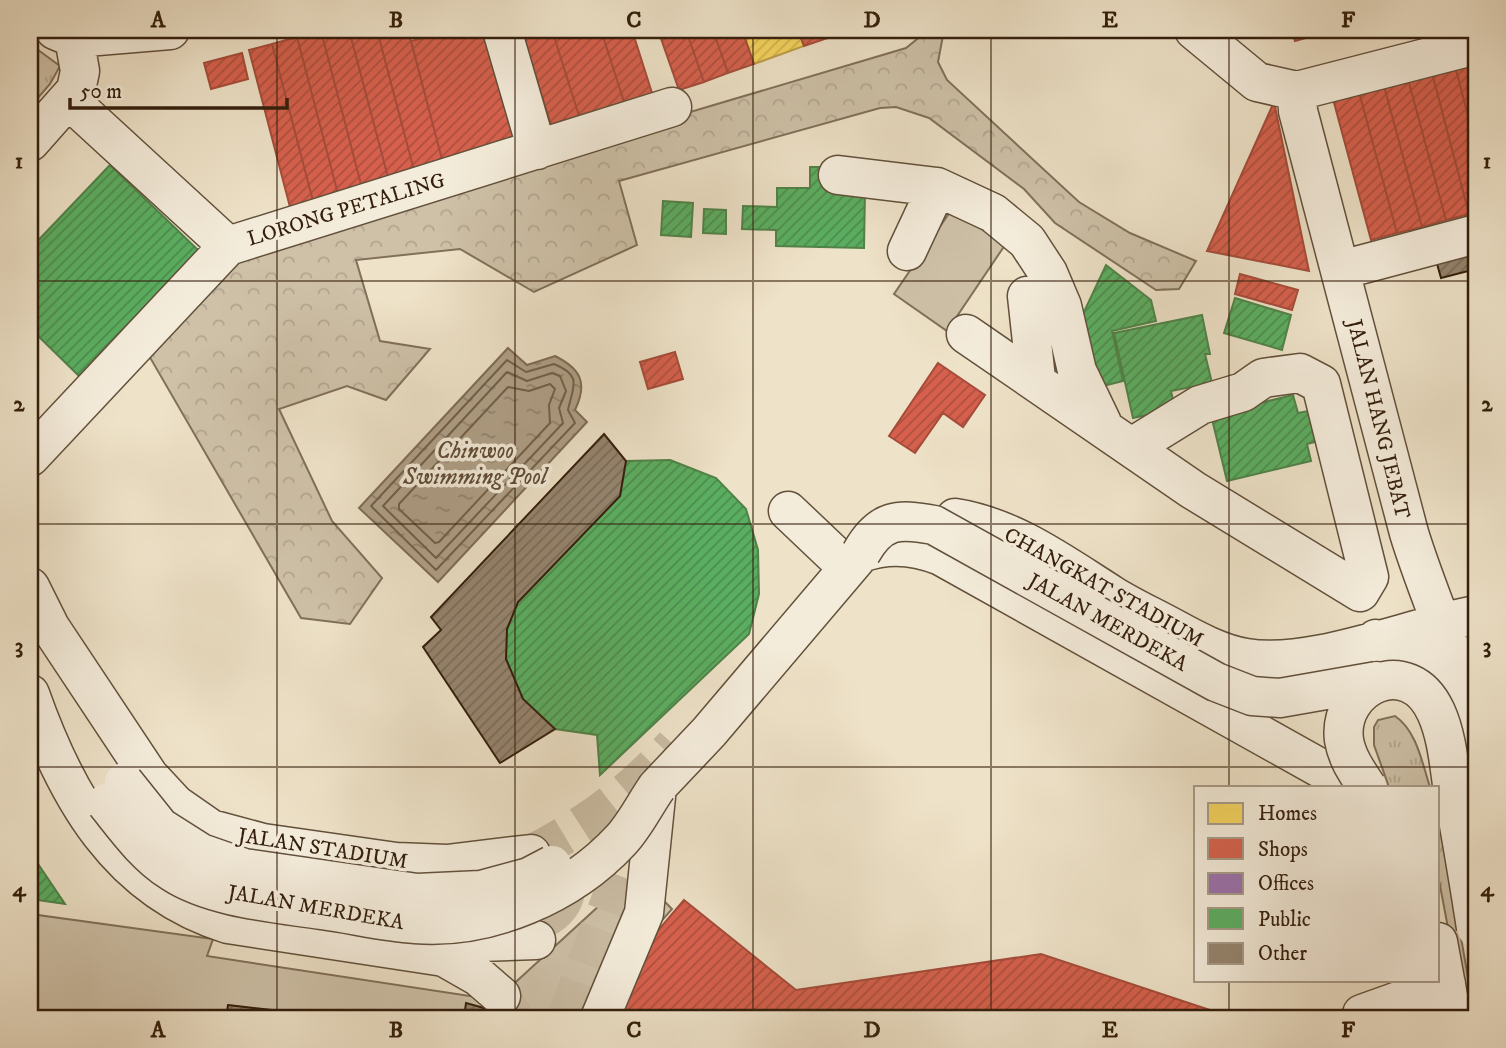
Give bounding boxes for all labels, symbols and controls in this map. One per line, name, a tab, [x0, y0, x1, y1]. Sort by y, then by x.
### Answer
text: A	[150, 6, 167, 35]
text: B	[389, 6, 403, 35]
text: C	[626, 6, 642, 35]
text: D	[863, 6, 881, 35]
text: E	[1102, 6, 1118, 35]
text: F	[1341, 6, 1356, 35]
scale bar	[70, 66, 287, 110]
text: 50 m	[80, 79, 122, 105]
text: 1	[15, 147, 23, 176]
text: 1	[1483, 147, 1491, 176]
street label: LORONG PETALING	[244, 167, 449, 252]
street label: JALAN HANG JEBAT	[1340, 315, 1415, 522]
text: 2	[13, 390, 25, 419]
text: 2	[1481, 390, 1493, 419]
water label: Chinwoo Swimming Pool	[402, 437, 549, 492]
street label: CHANGKAT STADIUM	[999, 522, 1208, 654]
street label: JALAN MERDEKA	[1021, 567, 1192, 678]
text: 3	[15, 632, 23, 661]
text: 3	[1483, 632, 1491, 661]
legend	[1194, 786, 1440, 982]
text: Homes	[1258, 801, 1317, 827]
street label: JALAN STADIUM	[234, 822, 409, 875]
text: Shops	[1258, 837, 1308, 863]
text: Offices	[1258, 871, 1314, 897]
text: 4	[12, 875, 27, 904]
text: 4	[1480, 875, 1495, 904]
street label: JALAN MERDEKA	[224, 879, 407, 936]
text: Public	[1258, 907, 1311, 933]
text: Other	[1258, 941, 1307, 967]
text: A	[150, 1016, 167, 1045]
text: B	[389, 1016, 403, 1045]
text: C	[626, 1016, 642, 1045]
text: D	[863, 1016, 881, 1045]
text: E	[1102, 1016, 1118, 1045]
text: F	[1341, 1016, 1356, 1045]

